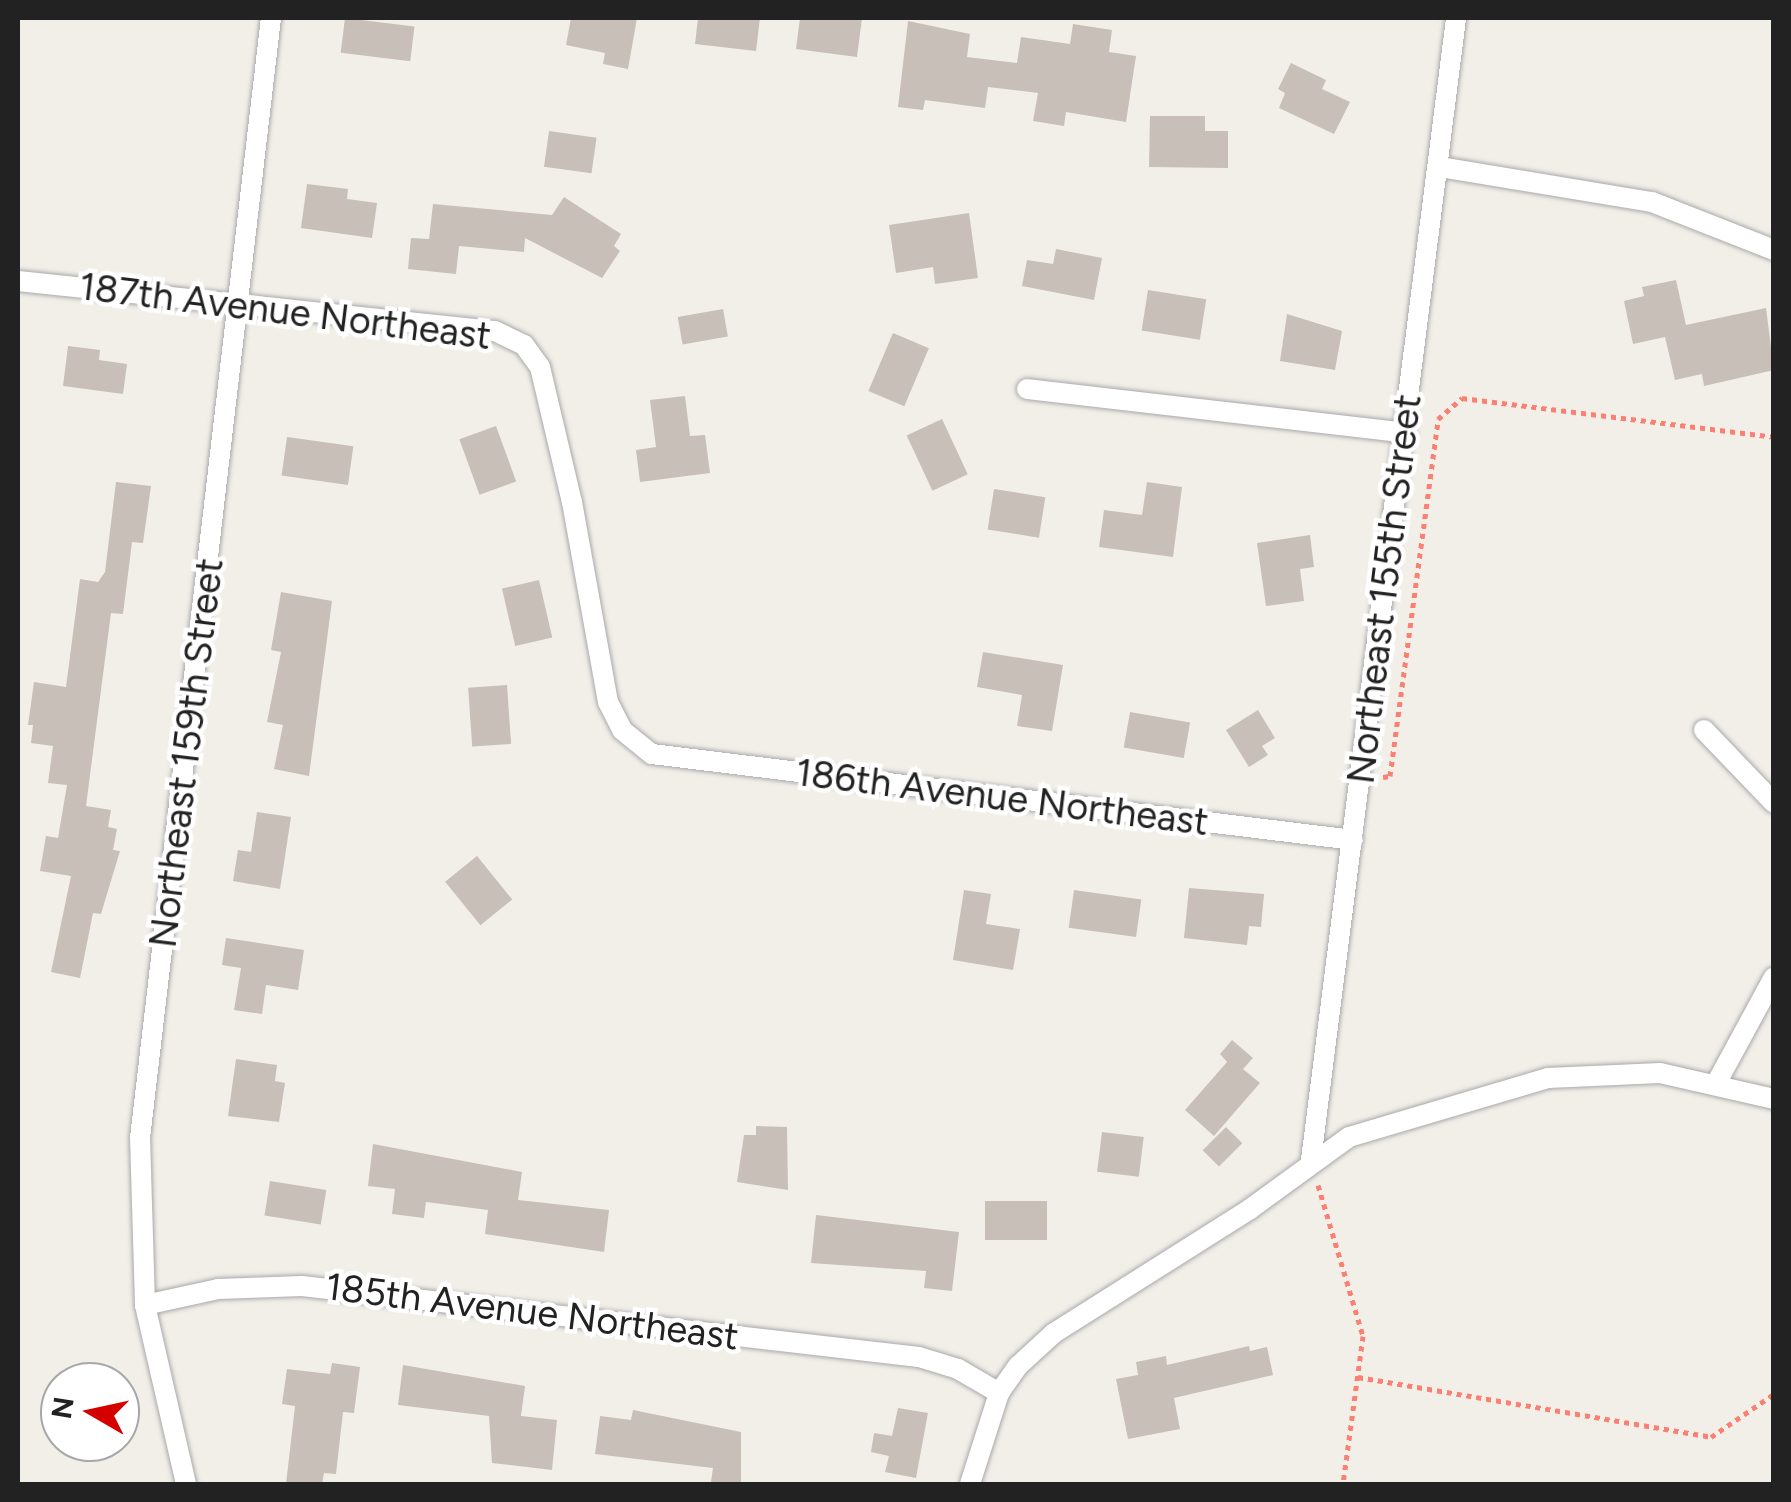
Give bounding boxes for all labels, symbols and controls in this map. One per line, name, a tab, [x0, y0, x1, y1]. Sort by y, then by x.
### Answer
street label: 187th Avenue Northeast	[77, 264, 493, 360]
street label: Northeast 155th Street	[1338, 392, 1432, 786]
street label: Northeast 159th Street	[140, 556, 234, 950]
street label: 186th Avenue Northeast	[793, 750, 1211, 846]
street label: 185th Avenue Northeast	[323, 1264, 741, 1360]
north arrow	[40, 1362, 140, 1462]
text: N	[44, 1394, 81, 1421]

